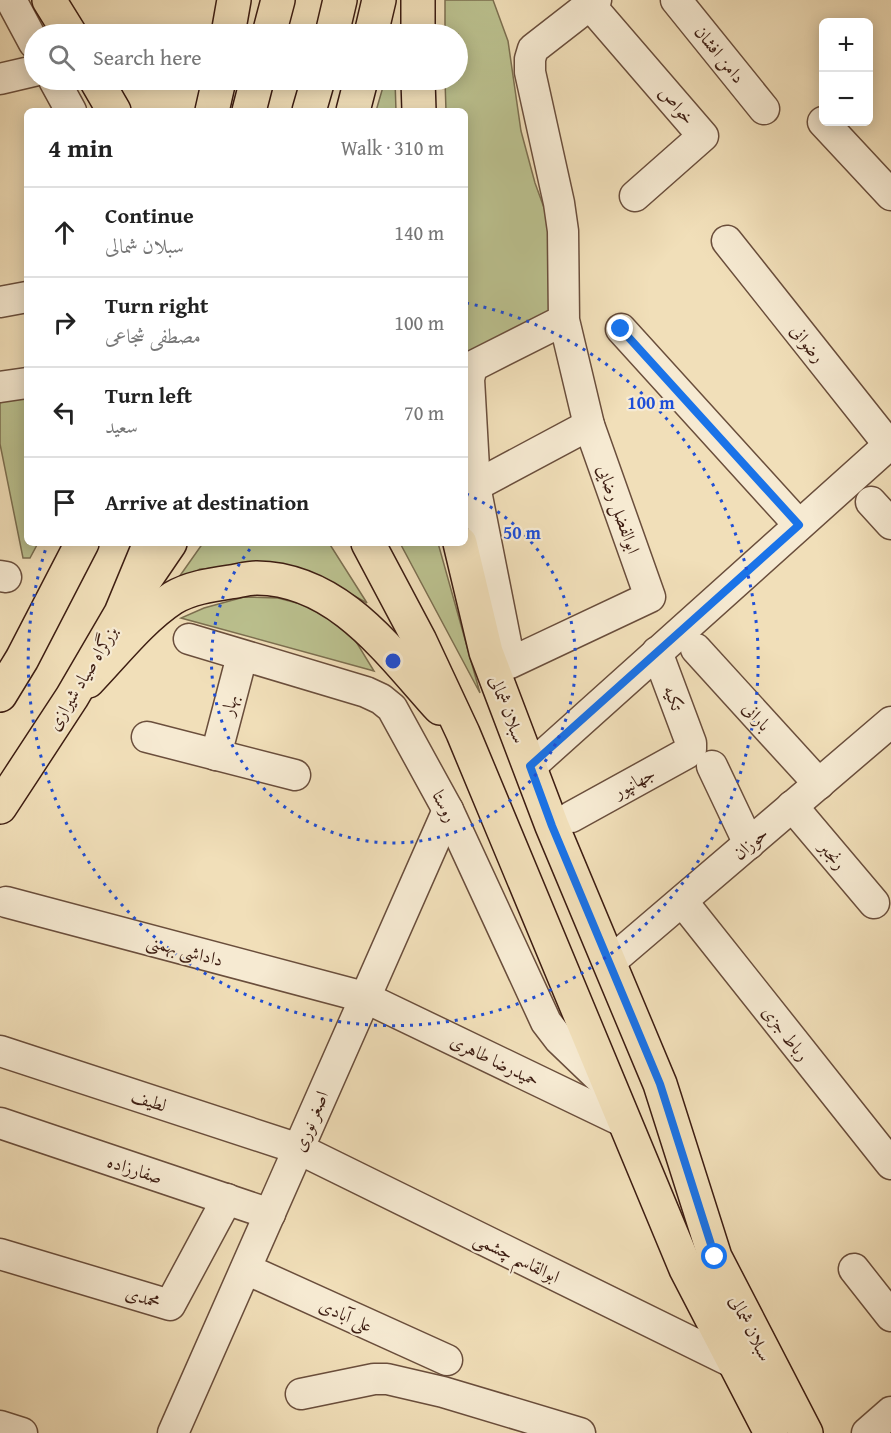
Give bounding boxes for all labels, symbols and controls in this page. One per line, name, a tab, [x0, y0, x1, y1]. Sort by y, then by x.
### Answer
map controls	[819, 18, 873, 126]
button: +	[819, 18, 873, 72]
street label: دامن افشان	[688, 19, 752, 89]
search box	[24, 24, 468, 90]
icon: search	[45, 41, 78, 74]
text: Search here	[93, 41, 202, 73]
button: −	[819, 72, 873, 126]
street label: خواص	[652, 80, 702, 130]
text: 4 min	[48, 128, 113, 167]
text: Walk · 310 m	[341, 133, 444, 162]
text: Continue	[105, 199, 194, 231]
icon: ahead	[48, 216, 81, 249]
text: 140 m	[394, 218, 444, 247]
text: سبلان شمالی	[105, 231, 184, 260]
text: Turn right	[105, 289, 208, 321]
icon: right	[48, 306, 81, 339]
text: 100 m	[394, 308, 444, 337]
route end	[607, 315, 633, 341]
street label: رضوانی	[784, 318, 832, 368]
text: مصطفی شجاعی	[105, 321, 201, 350]
text: Turn left	[105, 379, 192, 411]
text: 100 m	[627, 389, 675, 416]
icon: left	[48, 396, 81, 429]
text: 70 m	[404, 398, 444, 427]
text: سعید	[105, 411, 138, 440]
street label: ابوالفضل رضایی	[590, 461, 648, 557]
icon: arrive	[48, 486, 81, 519]
text: Arrive at destination	[105, 486, 309, 518]
text: 50 m	[503, 519, 542, 546]
street label: بزرگراه صیاد شیرازی	[40, 620, 124, 736]
centre of rings	[383, 651, 403, 671]
street label: سبلان شمالی	[483, 671, 533, 747]
street label: تکیه	[657, 682, 691, 715]
street label: بهار	[213, 692, 245, 720]
street label: بارانی	[736, 695, 778, 737]
street label: جهانپور	[606, 759, 660, 806]
street label: روستا	[425, 785, 465, 827]
street label: حوزان	[726, 820, 774, 866]
street label: رنجبر	[812, 833, 853, 875]
street label: داداشی بهمنی	[144, 927, 226, 973]
street label: رباط جزی	[756, 999, 816, 1067]
street label: حمیدرضا طاهری	[446, 1027, 544, 1093]
street label: لطیف	[128, 1082, 170, 1118]
street label: اصغر نوری	[285, 1086, 335, 1156]
street label: صفارزاده	[104, 1147, 166, 1191]
street label: ابوالقاسم چشمی	[467, 1225, 565, 1294]
route start	[701, 1243, 727, 1269]
street label: محمدی	[122, 1279, 164, 1315]
street label: سبلان شمالی	[723, 1290, 779, 1366]
street label: علی آبادی	[315, 1291, 377, 1339]

